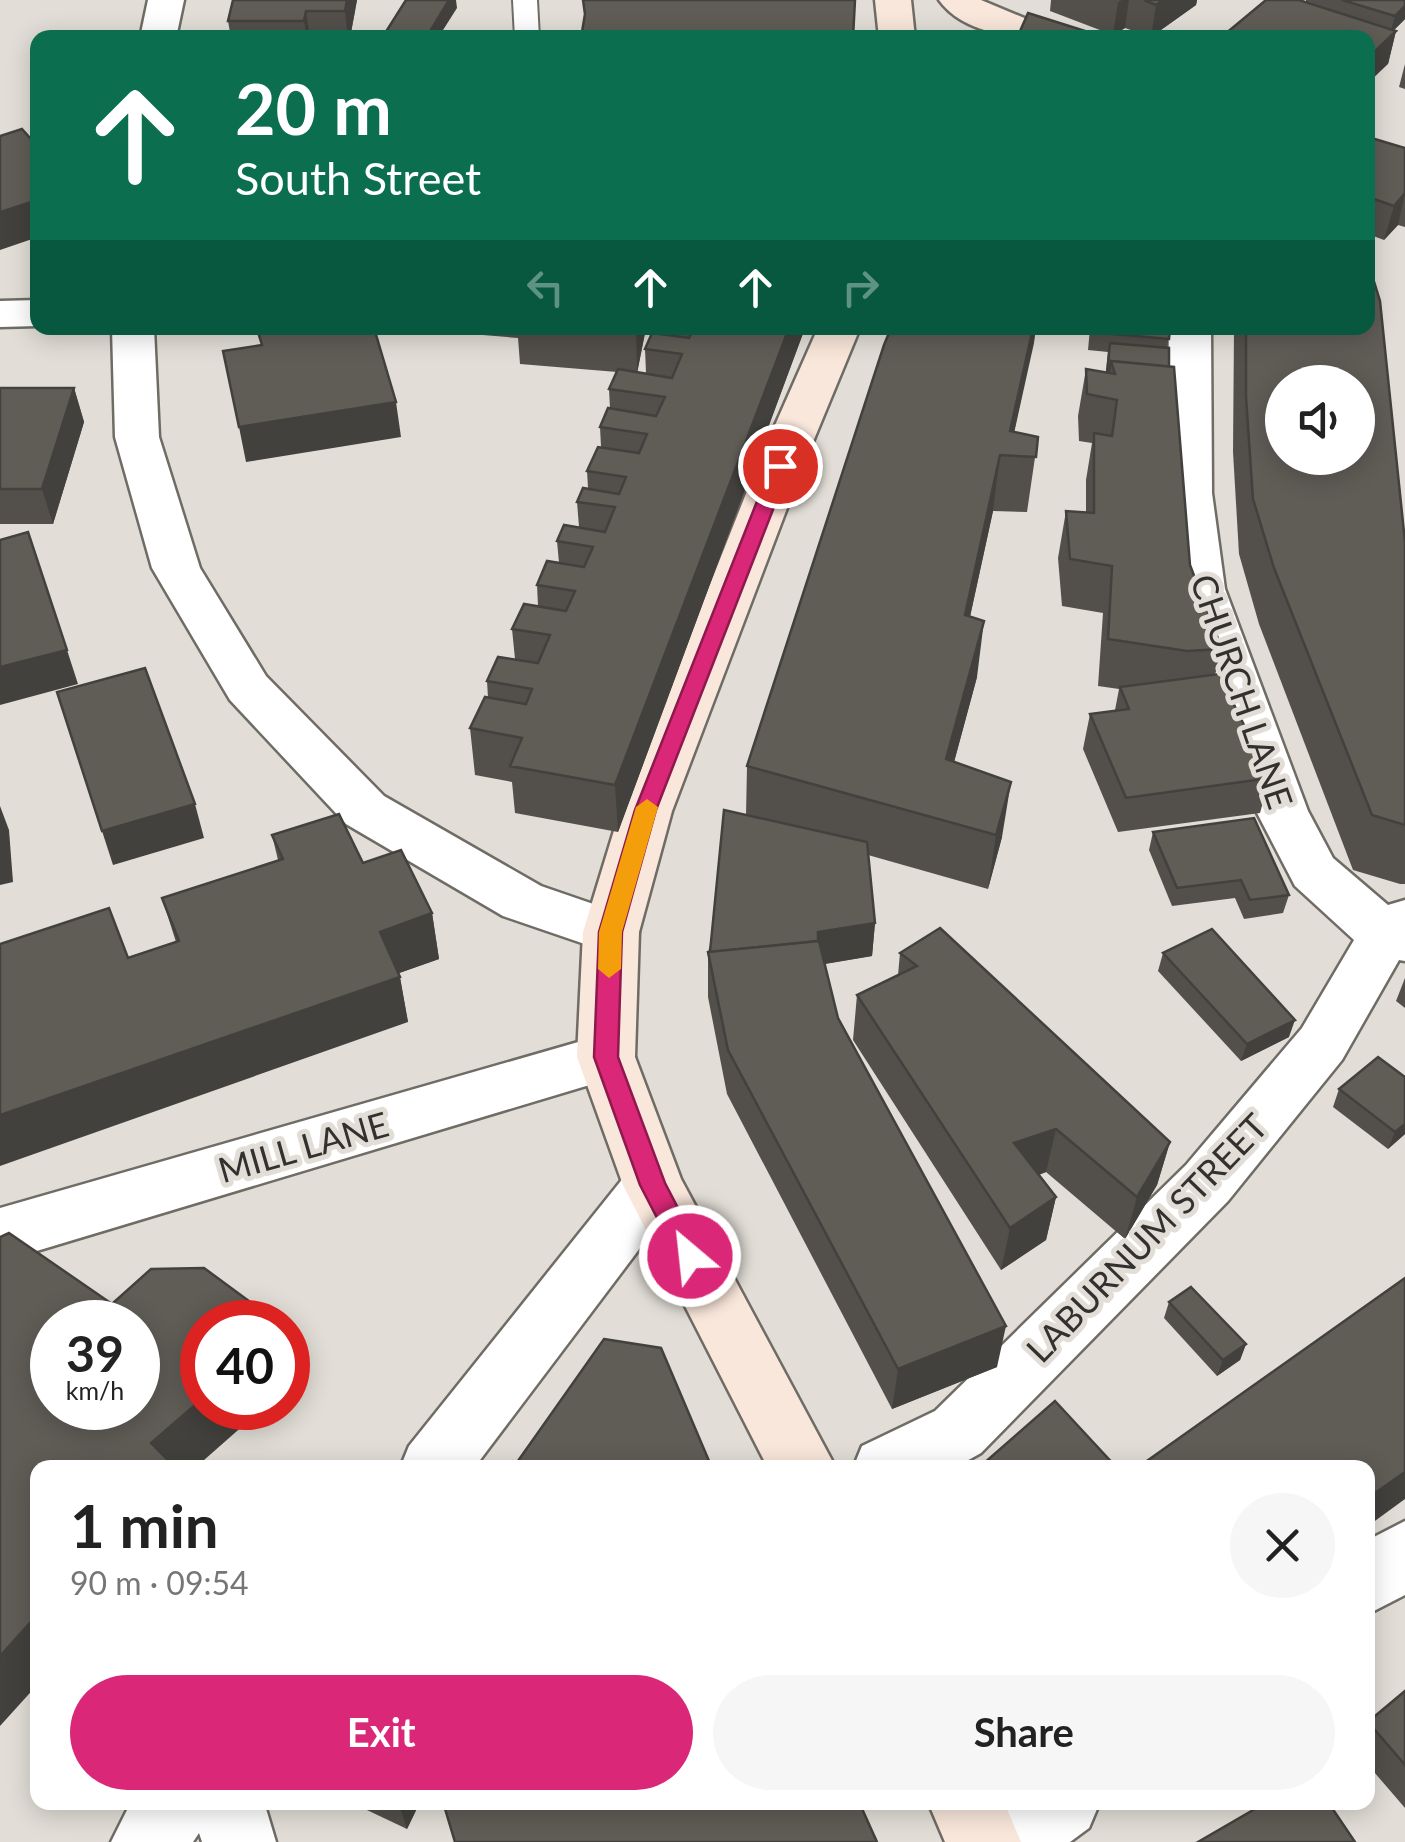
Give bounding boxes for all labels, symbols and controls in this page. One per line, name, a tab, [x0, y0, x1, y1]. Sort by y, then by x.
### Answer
text: 20 m	[235, 66, 392, 150]
icon: ahead	[70, 70, 200, 200]
text: South Street	[235, 151, 481, 205]
icon: left	[518, 260, 573, 315]
icon: ahead	[623, 260, 678, 315]
icon: ahead	[728, 260, 783, 315]
icon: right	[833, 260, 888, 315]
map controls	[1265, 365, 1375, 475]
button: sound	[1265, 365, 1375, 475]
pin	[738, 424, 823, 509]
icon: arrive	[753, 439, 808, 494]
street label: CHURCH LANE	[1183, 568, 1303, 814]
street label: MILL LANE	[213, 1102, 393, 1190]
street label: LABURNUM STREET	[1017, 1104, 1275, 1370]
position arrow	[638, 1204, 742, 1308]
speed limit sign: 40	[180, 1300, 310, 1430]
text: 39	[66, 1323, 124, 1383]
text: km/h	[66, 1375, 124, 1405]
text: 1 min	[70, 1489, 219, 1561]
button: close	[1230, 1493, 1335, 1598]
text: 90 m · 09:54	[70, 1563, 249, 1602]
button: Exit	[70, 1675, 693, 1790]
button: Share	[713, 1675, 1335, 1790]

